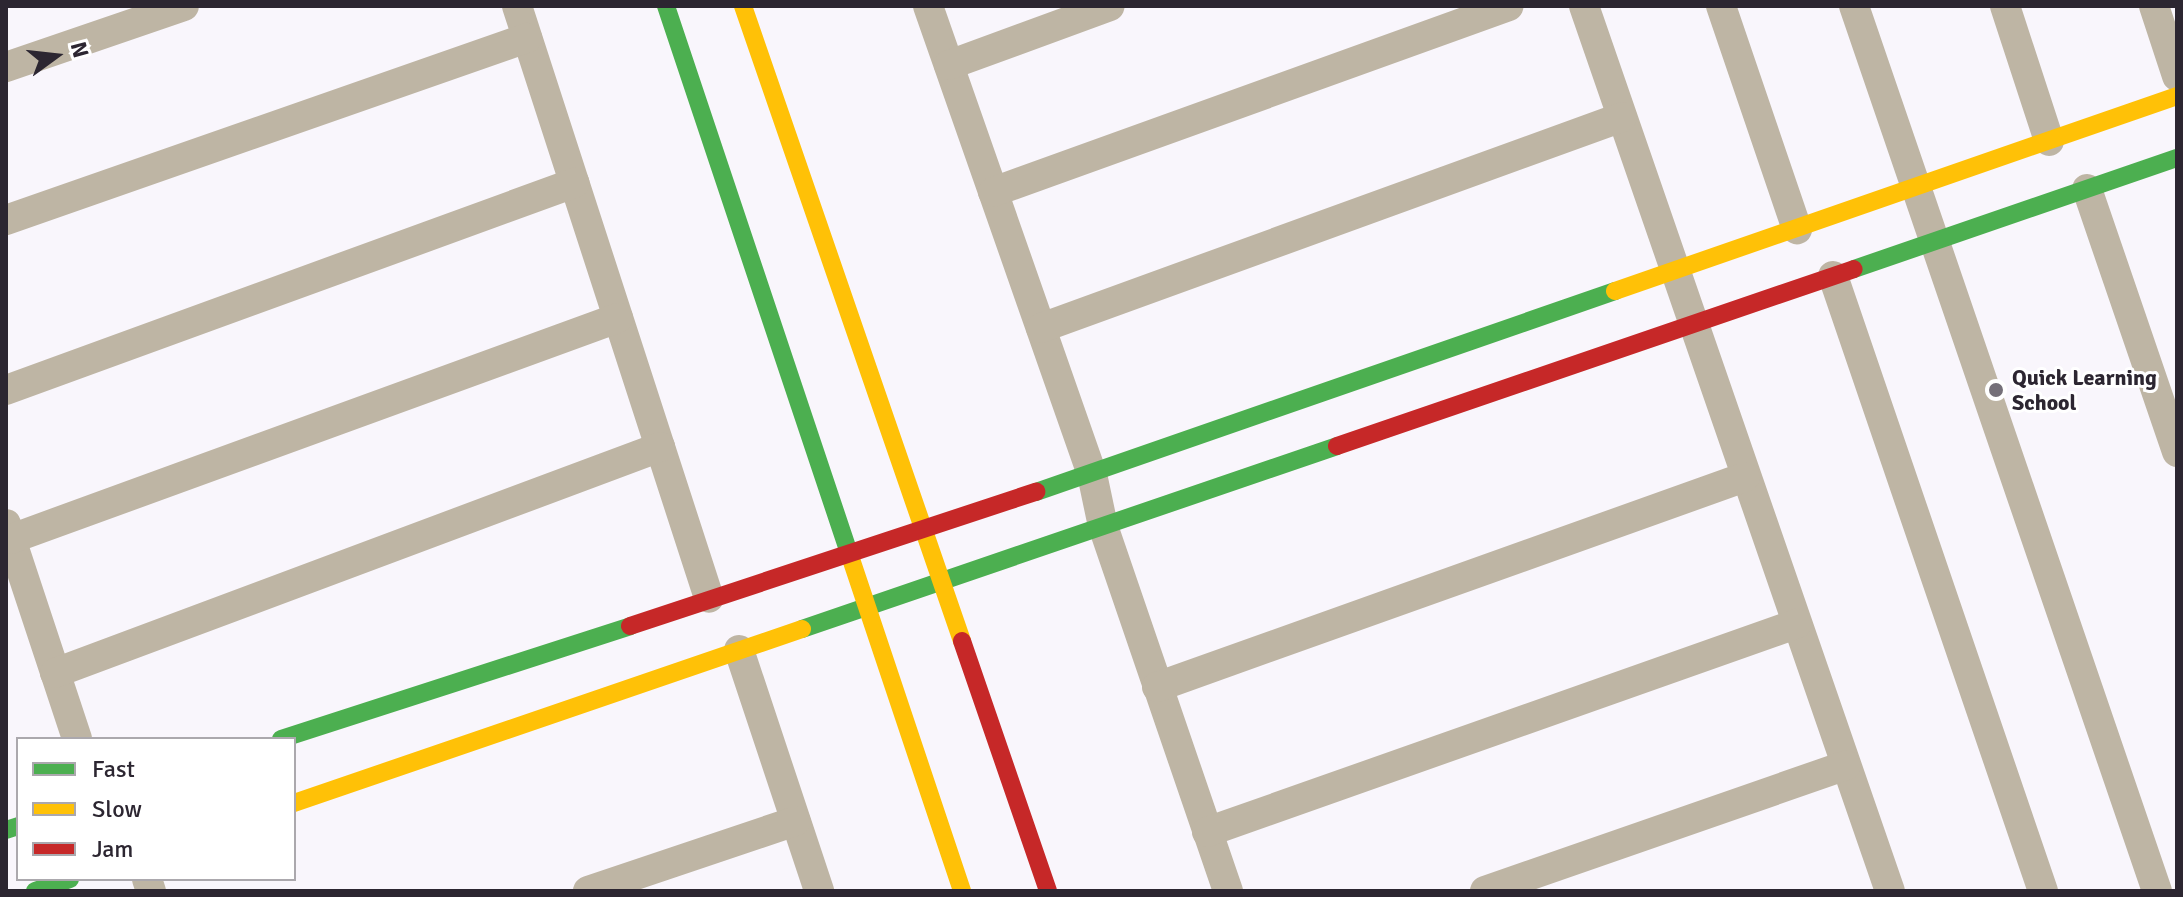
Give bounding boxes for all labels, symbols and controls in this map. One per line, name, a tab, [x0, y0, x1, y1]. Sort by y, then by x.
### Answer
north arrow	[16, 16, 96, 96]
text: N	[65, 39, 95, 61]
place label: Quick Learning School	[2012, 364, 2157, 416]
marker: Quick Learning School	[1987, 381, 2005, 399]
legend	[16, 737, 296, 881]
text: Fast	[92, 754, 135, 784]
text: Slow	[92, 794, 142, 824]
text: Jam	[92, 834, 133, 864]

